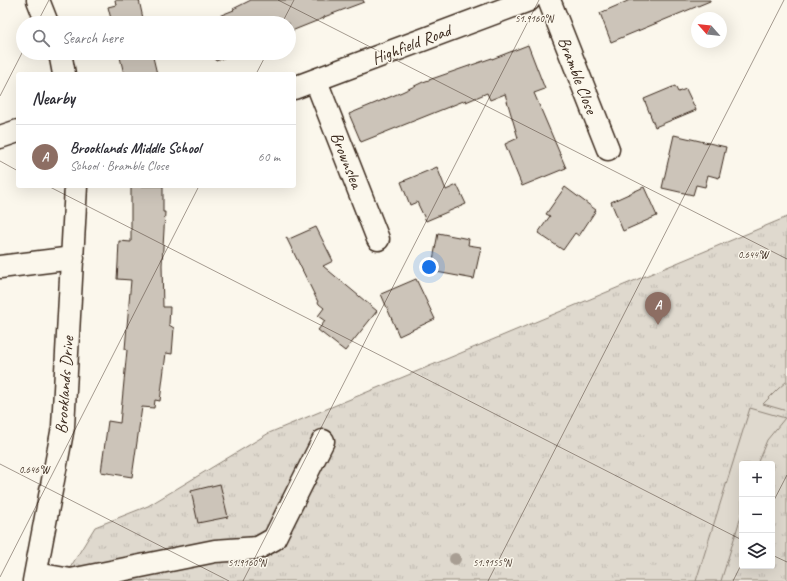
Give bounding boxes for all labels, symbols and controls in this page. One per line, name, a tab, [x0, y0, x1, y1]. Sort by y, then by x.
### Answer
text: 51.9160°N	[515, 12, 555, 25]
north arrow	[691, 12, 727, 48]
search box	[16, 16, 296, 60]
street label: Highfield Road	[369, 19, 457, 69]
icon: search	[30, 27, 52, 49]
text: Search here	[62, 29, 123, 48]
street label: Bramble Close	[553, 34, 602, 118]
text: Nearby	[32, 88, 75, 109]
street label: Brownslea	[326, 129, 368, 193]
text: Brooklands Middle School	[70, 139, 201, 158]
text: A	[42, 149, 48, 165]
text: 60 m	[258, 149, 280, 165]
text: School · Bramble Close	[70, 158, 169, 174]
text: 0.644°W	[738, 248, 770, 261]
your location	[419, 257, 439, 277]
pin: A	[645, 292, 671, 325]
street label: Brooklands Drive	[51, 334, 78, 435]
map controls	[739, 461, 775, 569]
button: +	[739, 461, 775, 497]
text: 0.646°W	[19, 463, 51, 476]
button: −	[739, 497, 775, 533]
button: layers	[739, 533, 775, 569]
text: 51.9160°N	[228, 556, 268, 569]
text: 51.9155°N	[473, 556, 513, 569]

